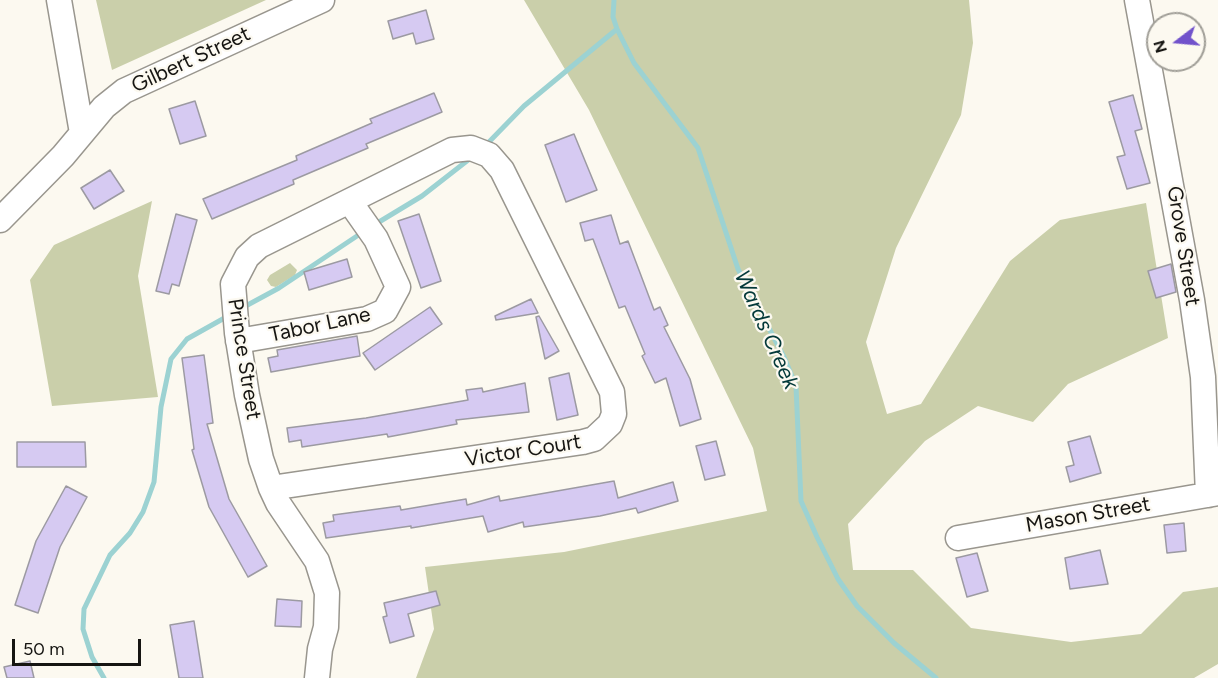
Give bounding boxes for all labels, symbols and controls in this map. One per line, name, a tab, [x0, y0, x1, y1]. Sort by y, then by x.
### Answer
north arrow	[1146, 12, 1206, 72]
street label: Gilbert Street	[128, 21, 254, 99]
text: N	[1149, 38, 1171, 55]
street label: Grove Street	[1161, 184, 1205, 308]
water label: Wards Creek	[728, 266, 804, 394]
street label: Prince Street	[222, 296, 266, 422]
street label: Tabor Lane	[267, 302, 373, 348]
street label: Victor Court	[463, 429, 583, 473]
street label: Mason Street	[1024, 492, 1152, 538]
scale bar	[15, 627, 144, 665]
text: 50 m	[23, 638, 65, 660]

